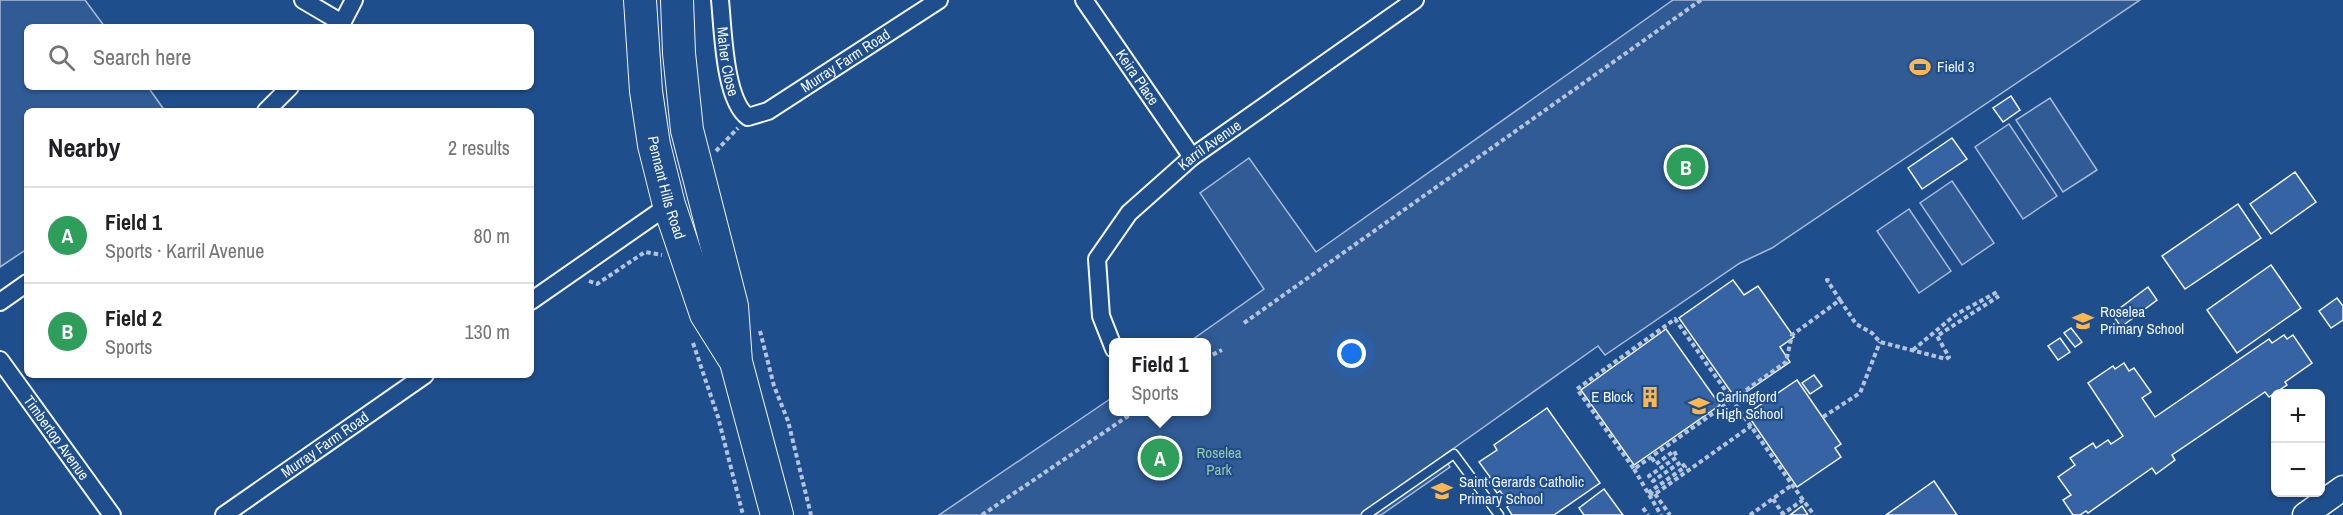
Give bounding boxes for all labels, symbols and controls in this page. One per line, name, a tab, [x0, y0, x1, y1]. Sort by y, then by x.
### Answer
search box	[24, 24, 534, 90]
street label: Murray Farm Road	[796, 24, 894, 97]
street label: Maher Close	[712, 26, 744, 99]
icon: search	[45, 41, 78, 74]
text: Search here	[93, 42, 191, 72]
street label: Keira Place	[1111, 45, 1164, 109]
sports icon: Field 3	[1908, 55, 1932, 79]
place label: Field 3	[1937, 56, 1975, 77]
street label: Karril Avenue	[1173, 115, 1245, 175]
text: Nearby	[48, 130, 120, 165]
text: 2 results	[448, 134, 510, 161]
street label: Pennant Hills Road	[643, 135, 691, 242]
pin: B	[1666, 144, 1706, 190]
text: Field 1	[105, 207, 162, 237]
text: A	[62, 222, 73, 249]
text: 80 m	[474, 222, 510, 249]
text: Sports · Karril Avenue	[105, 237, 264, 264]
place label: Roselea Primary School	[2100, 301, 2184, 339]
text: Field 2	[105, 303, 162, 333]
school or university icon: Roselea Primary School	[2071, 309, 2095, 333]
text: B	[62, 318, 73, 345]
text: 130 m	[464, 318, 510, 345]
text: Sports	[105, 333, 152, 360]
popup	[1109, 338, 1211, 416]
your location	[1337, 339, 1366, 368]
text: Field 1	[1131, 349, 1189, 379]
text: Sports	[1131, 379, 1179, 406]
building icon: E Block	[1638, 385, 1662, 409]
place label: E Block	[1591, 386, 1634, 407]
place label: Carlingford High School	[1716, 386, 1783, 424]
map controls	[2271, 389, 2325, 497]
button: +	[2271, 389, 2325, 443]
street label: Timbertop Avenue	[19, 391, 95, 484]
school or university icon: Carlingford High School	[1687, 394, 1711, 418]
street label: Murray Farm Road	[277, 406, 373, 482]
pin: A	[1140, 436, 1180, 480]
park label: Roselea Park	[1196, 442, 1242, 480]
button: −	[2271, 443, 2325, 497]
place label: Saint Gerards Catholic Primary School	[1459, 471, 1584, 509]
school or university icon: Saint Gerards Catholic Primary School	[1430, 479, 1454, 503]

